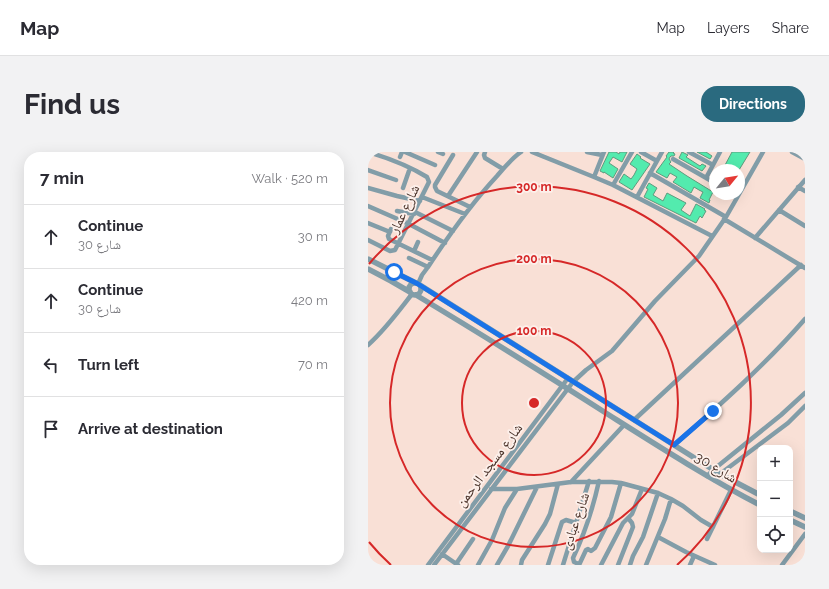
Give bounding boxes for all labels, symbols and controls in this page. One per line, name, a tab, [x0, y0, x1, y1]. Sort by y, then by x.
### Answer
text: Map	[20, 17, 59, 39]
text: Map	[657, 20, 685, 36]
text: Layers	[707, 20, 750, 36]
text: Share	[772, 20, 809, 36]
button: Directions	[701, 86, 805, 122]
text: Find us	[24, 88, 120, 121]
north arrow	[709, 164, 745, 200]
text: 7 min	[40, 168, 84, 188]
text: Walk · 520 m	[251, 171, 328, 186]
text: 300 m	[516, 180, 552, 194]
street label: شارع عمار	[385, 182, 424, 238]
text: Continue	[78, 217, 143, 235]
icon: ahead	[40, 226, 62, 248]
text: 30 m	[298, 229, 328, 244]
text: شارع 30	[78, 237, 121, 252]
text: 200 m	[516, 252, 552, 266]
route start	[385, 263, 403, 281]
text: Continue	[78, 281, 143, 299]
icon: ahead	[40, 290, 62, 312]
text: 420 m	[291, 293, 328, 308]
text: شارع 30	[78, 301, 121, 316]
text: 100 m	[517, 324, 551, 338]
icon: left	[40, 354, 62, 376]
text: Turn left	[78, 356, 139, 374]
text: 70 m	[298, 357, 328, 372]
centre of rings	[527, 396, 541, 410]
route end	[704, 402, 722, 420]
icon: arrive	[40, 418, 62, 440]
text: Arrive at destination	[78, 420, 223, 438]
street label: شارع مسجد الرحمن	[452, 420, 527, 511]
map controls	[757, 445, 793, 553]
button: +	[757, 445, 793, 481]
street label: شارع 30	[691, 448, 740, 487]
button: −	[757, 481, 793, 517]
street label: شارع عبادى	[558, 490, 594, 552]
button: locate	[757, 517, 793, 553]

